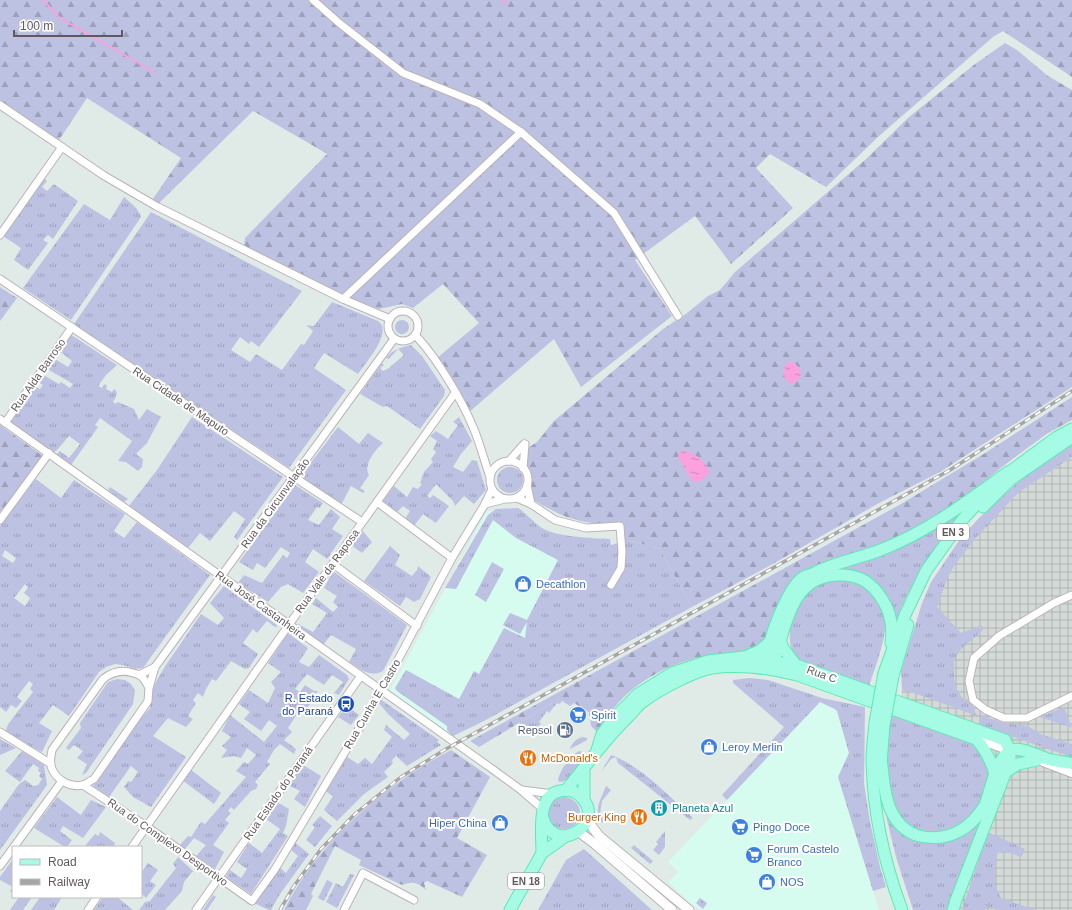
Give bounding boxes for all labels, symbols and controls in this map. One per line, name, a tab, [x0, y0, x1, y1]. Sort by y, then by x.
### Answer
scale bar	[14, 12, 122, 38]
text: 100 m	[20, 19, 53, 33]
street label: Rua Alda Barroso	[8, 336, 68, 414]
street label: Rua Cidade de Maputo	[131, 364, 231, 438]
street label: Rua da Circunvalação	[238, 456, 312, 550]
road number: EN 3	[937, 524, 969, 540]
street label: Rua Vale da Raposa	[293, 526, 362, 615]
street label: Rua José Castanheira	[213, 568, 309, 642]
shop icon: Decathlon	[513, 574, 533, 594]
place label: Decathlon	[536, 578, 586, 590]
street label: Rua Cunha E Castro	[341, 657, 403, 751]
street label: Rua C	[805, 663, 839, 685]
place label: R. Estado do Paraná	[282, 692, 334, 717]
bus stop icon: R. Estado do Paraná	[336, 694, 356, 714]
supermarket icon: Spirit	[568, 705, 588, 725]
place label: Spirit	[591, 709, 616, 721]
fuel station icon: Repsol	[555, 720, 575, 740]
place label: Repsol	[518, 724, 552, 736]
shop icon: Leroy Merlin	[699, 737, 719, 757]
place label: Leroy Merlin	[722, 741, 783, 753]
street label: Rua Estado do Paraná	[241, 743, 315, 842]
restaurant icon: McDonald's	[518, 748, 538, 768]
place label: McDonald's	[541, 752, 599, 764]
street label: Rua do Complexo Desportivo	[106, 796, 230, 888]
building icon: Planeta Azul	[649, 798, 669, 818]
place label: Planeta Azul	[672, 802, 733, 814]
restaurant icon: Burger King	[629, 807, 649, 827]
place label: Burger King	[568, 811, 626, 823]
shop icon: Hiper China	[490, 813, 510, 833]
place label: Hiper China	[429, 817, 488, 829]
supermarket icon: Pingo Doce	[730, 817, 750, 837]
place label: Pingo Doce	[753, 821, 810, 833]
place label: Forum Castelo Branco	[767, 843, 839, 868]
supermarket icon: Forum Castelo Branco	[744, 845, 764, 865]
legend	[12, 846, 142, 898]
text: Road	[48, 855, 77, 869]
shop icon: NOS	[757, 872, 777, 892]
road number: EN 18	[508, 873, 544, 889]
text: Railway	[48, 875, 90, 889]
place label: NOS	[780, 876, 804, 888]

